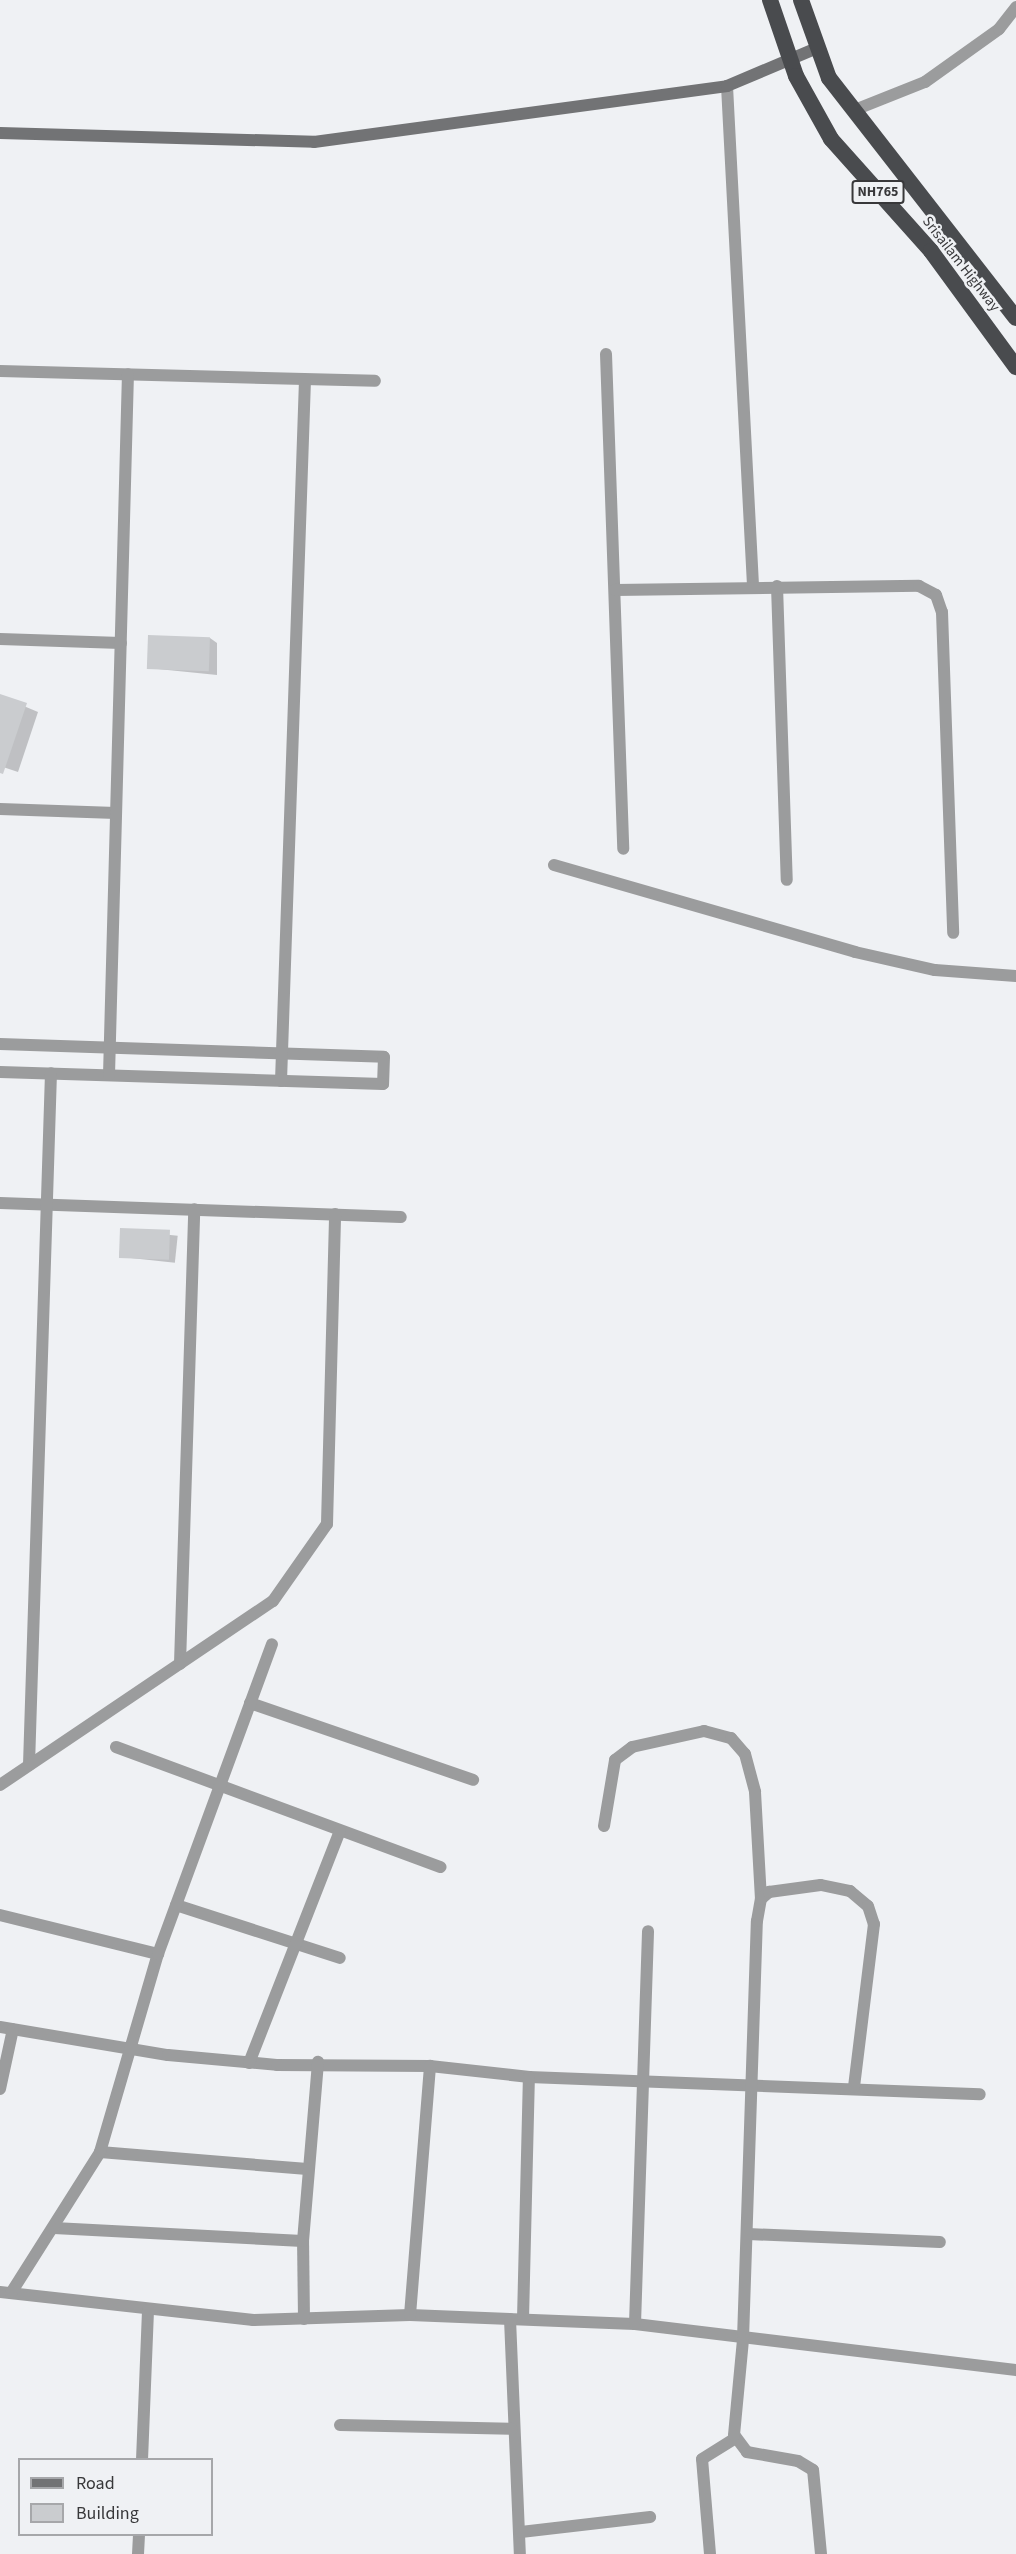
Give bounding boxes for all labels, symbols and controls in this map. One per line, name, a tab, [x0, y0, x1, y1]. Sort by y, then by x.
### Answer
road number: NH765	[851, 181, 905, 203]
street label: Srisailam Highway	[918, 213, 1004, 315]
legend	[18, 2458, 213, 2536]
text: Road	[76, 2471, 115, 2496]
text: Building	[76, 2501, 139, 2526]

